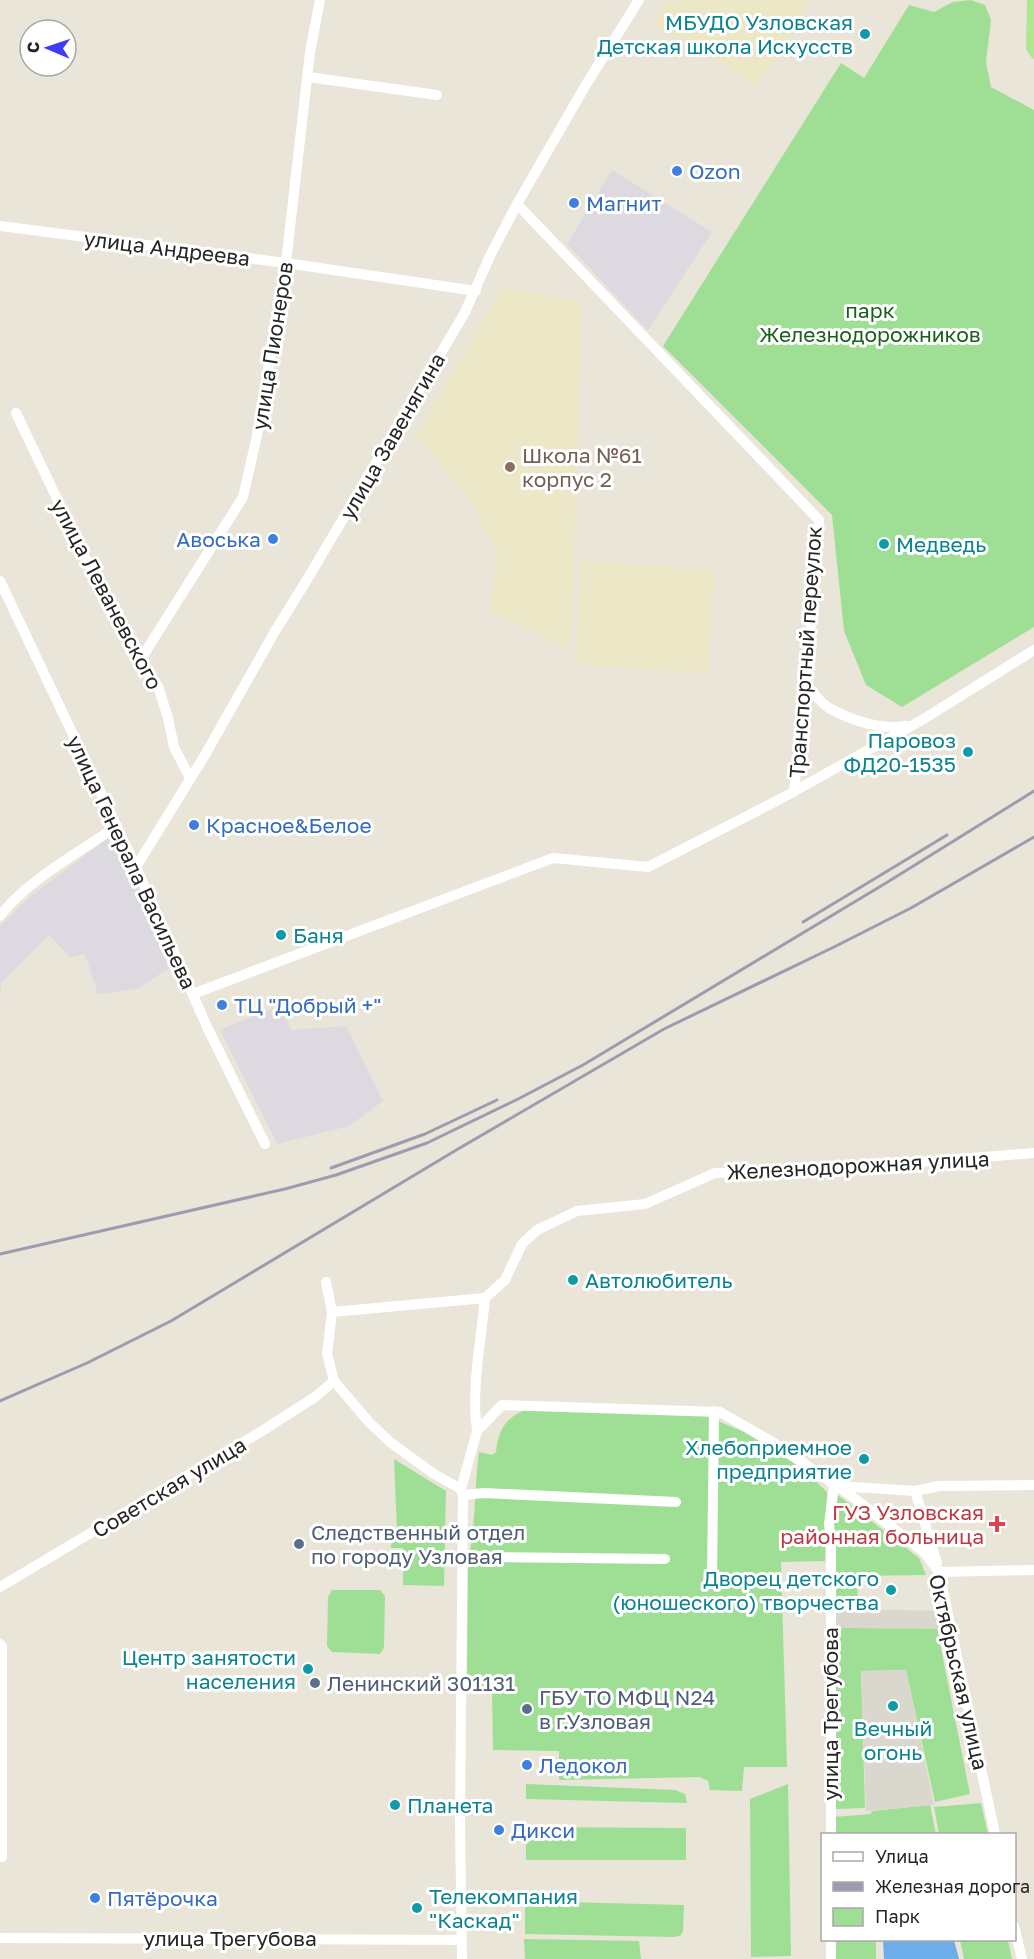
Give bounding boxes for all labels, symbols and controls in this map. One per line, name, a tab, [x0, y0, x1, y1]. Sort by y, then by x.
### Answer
place label: МБУДО Узловская Детская школа Искусств	[597, 9, 853, 59]
north arrow	[18, 18, 78, 78]
marker: МБУДО Узловская Детская школа Искусств	[858, 27, 872, 41]
text: С	[23, 41, 43, 54]
place label: Ozon	[689, 158, 741, 184]
marker: Ozon	[670, 164, 684, 178]
place label: Магнит	[586, 190, 662, 216]
marker: Магнит	[567, 196, 581, 210]
street label: улица Андреева	[82, 225, 252, 271]
street label: улица Пионеров	[246, 260, 298, 432]
park label: парк Железнодорожников	[759, 297, 981, 347]
street label: улица Завенягина	[334, 348, 450, 524]
place label: Школа №61 корпус 2	[522, 442, 642, 492]
marker: Школа №61 корпус 2	[503, 460, 517, 474]
street label: улица Леваневского	[46, 494, 168, 694]
street label: Транспортный переулок	[783, 525, 827, 779]
place label: Авоська	[176, 526, 261, 552]
place label: Медведь	[896, 531, 986, 557]
marker: Авоська	[266, 532, 280, 546]
marker: Медведь	[877, 537, 891, 551]
place label: Паровоз ФД20-1535	[843, 727, 956, 777]
street label: улица Генерала Васильева	[62, 731, 202, 993]
marker: Паровоз ФД20-1535	[961, 745, 975, 759]
place label: Красное&Белое	[206, 812, 372, 838]
marker: Красное&Белое	[187, 818, 201, 832]
place label: Баня	[293, 922, 344, 948]
marker: Баня	[274, 928, 288, 942]
place label: ТЦ "Добрый +"	[234, 992, 382, 1018]
marker: ТЦ "Добрый +"	[215, 998, 229, 1012]
street label: Железнодорожная улица	[726, 1145, 990, 1185]
place label: Автолюбитель	[585, 1267, 732, 1293]
marker: Автолюбитель	[566, 1273, 580, 1287]
street label: Советская улица	[87, 1431, 251, 1543]
place label: Хлебоприемное предприятие	[685, 1434, 852, 1484]
marker: Хлебоприемное предприятие	[857, 1452, 871, 1466]
place label: ГУЗ Узловская районная больница	[780, 1499, 984, 1549]
marker: ГУЗ Узловская районная больница	[988, 1515, 1006, 1533]
place label: Следственный отдел по городу Узловая	[311, 1519, 525, 1569]
marker: Следственный отдел по городу Узловая	[292, 1537, 306, 1551]
place label: Дворец детского (юношеского) творчества	[612, 1565, 879, 1615]
street label: Октябрьская улица	[924, 1572, 994, 1772]
marker: Дворец детского (юношеского) творчества	[884, 1583, 898, 1597]
street label: улица Трегубова	[817, 1627, 843, 1801]
place label: Центр занятости населения	[122, 1644, 296, 1694]
marker: Центр занятости населения	[301, 1662, 315, 1676]
place label: Ленинский 301131	[327, 1670, 515, 1696]
marker: Ленинский 301131	[308, 1676, 322, 1690]
place label: ГБУ ТО МФЦ N24 в г.Узловая	[539, 1684, 715, 1734]
marker: Вечный огонь	[886, 1699, 900, 1713]
marker: ГБУ ТО МФЦ N24 в г.Узловая	[520, 1702, 534, 1716]
place label: Вечный огонь	[854, 1715, 932, 1765]
place label: Ледокол	[539, 1752, 628, 1778]
marker: Ледокол	[520, 1758, 534, 1772]
place label: Планета	[407, 1792, 493, 1818]
marker: Планета	[388, 1798, 402, 1812]
place label: Дикси	[511, 1817, 575, 1843]
marker: Дикси	[492, 1823, 506, 1837]
legend	[821, 1833, 1016, 1941]
text: Улица	[875, 1845, 929, 1867]
text: Железная дорога	[875, 1875, 1030, 1897]
place label: Телекомпания "Каскад"	[429, 1883, 578, 1933]
place label: Пятёрочка	[107, 1885, 218, 1911]
marker: Пятёрочка	[88, 1891, 102, 1905]
marker: Телекомпания "Каскад"	[410, 1901, 424, 1915]
text: Парк	[875, 1905, 920, 1927]
street label: улица Трегубова	[143, 1925, 317, 1951]

